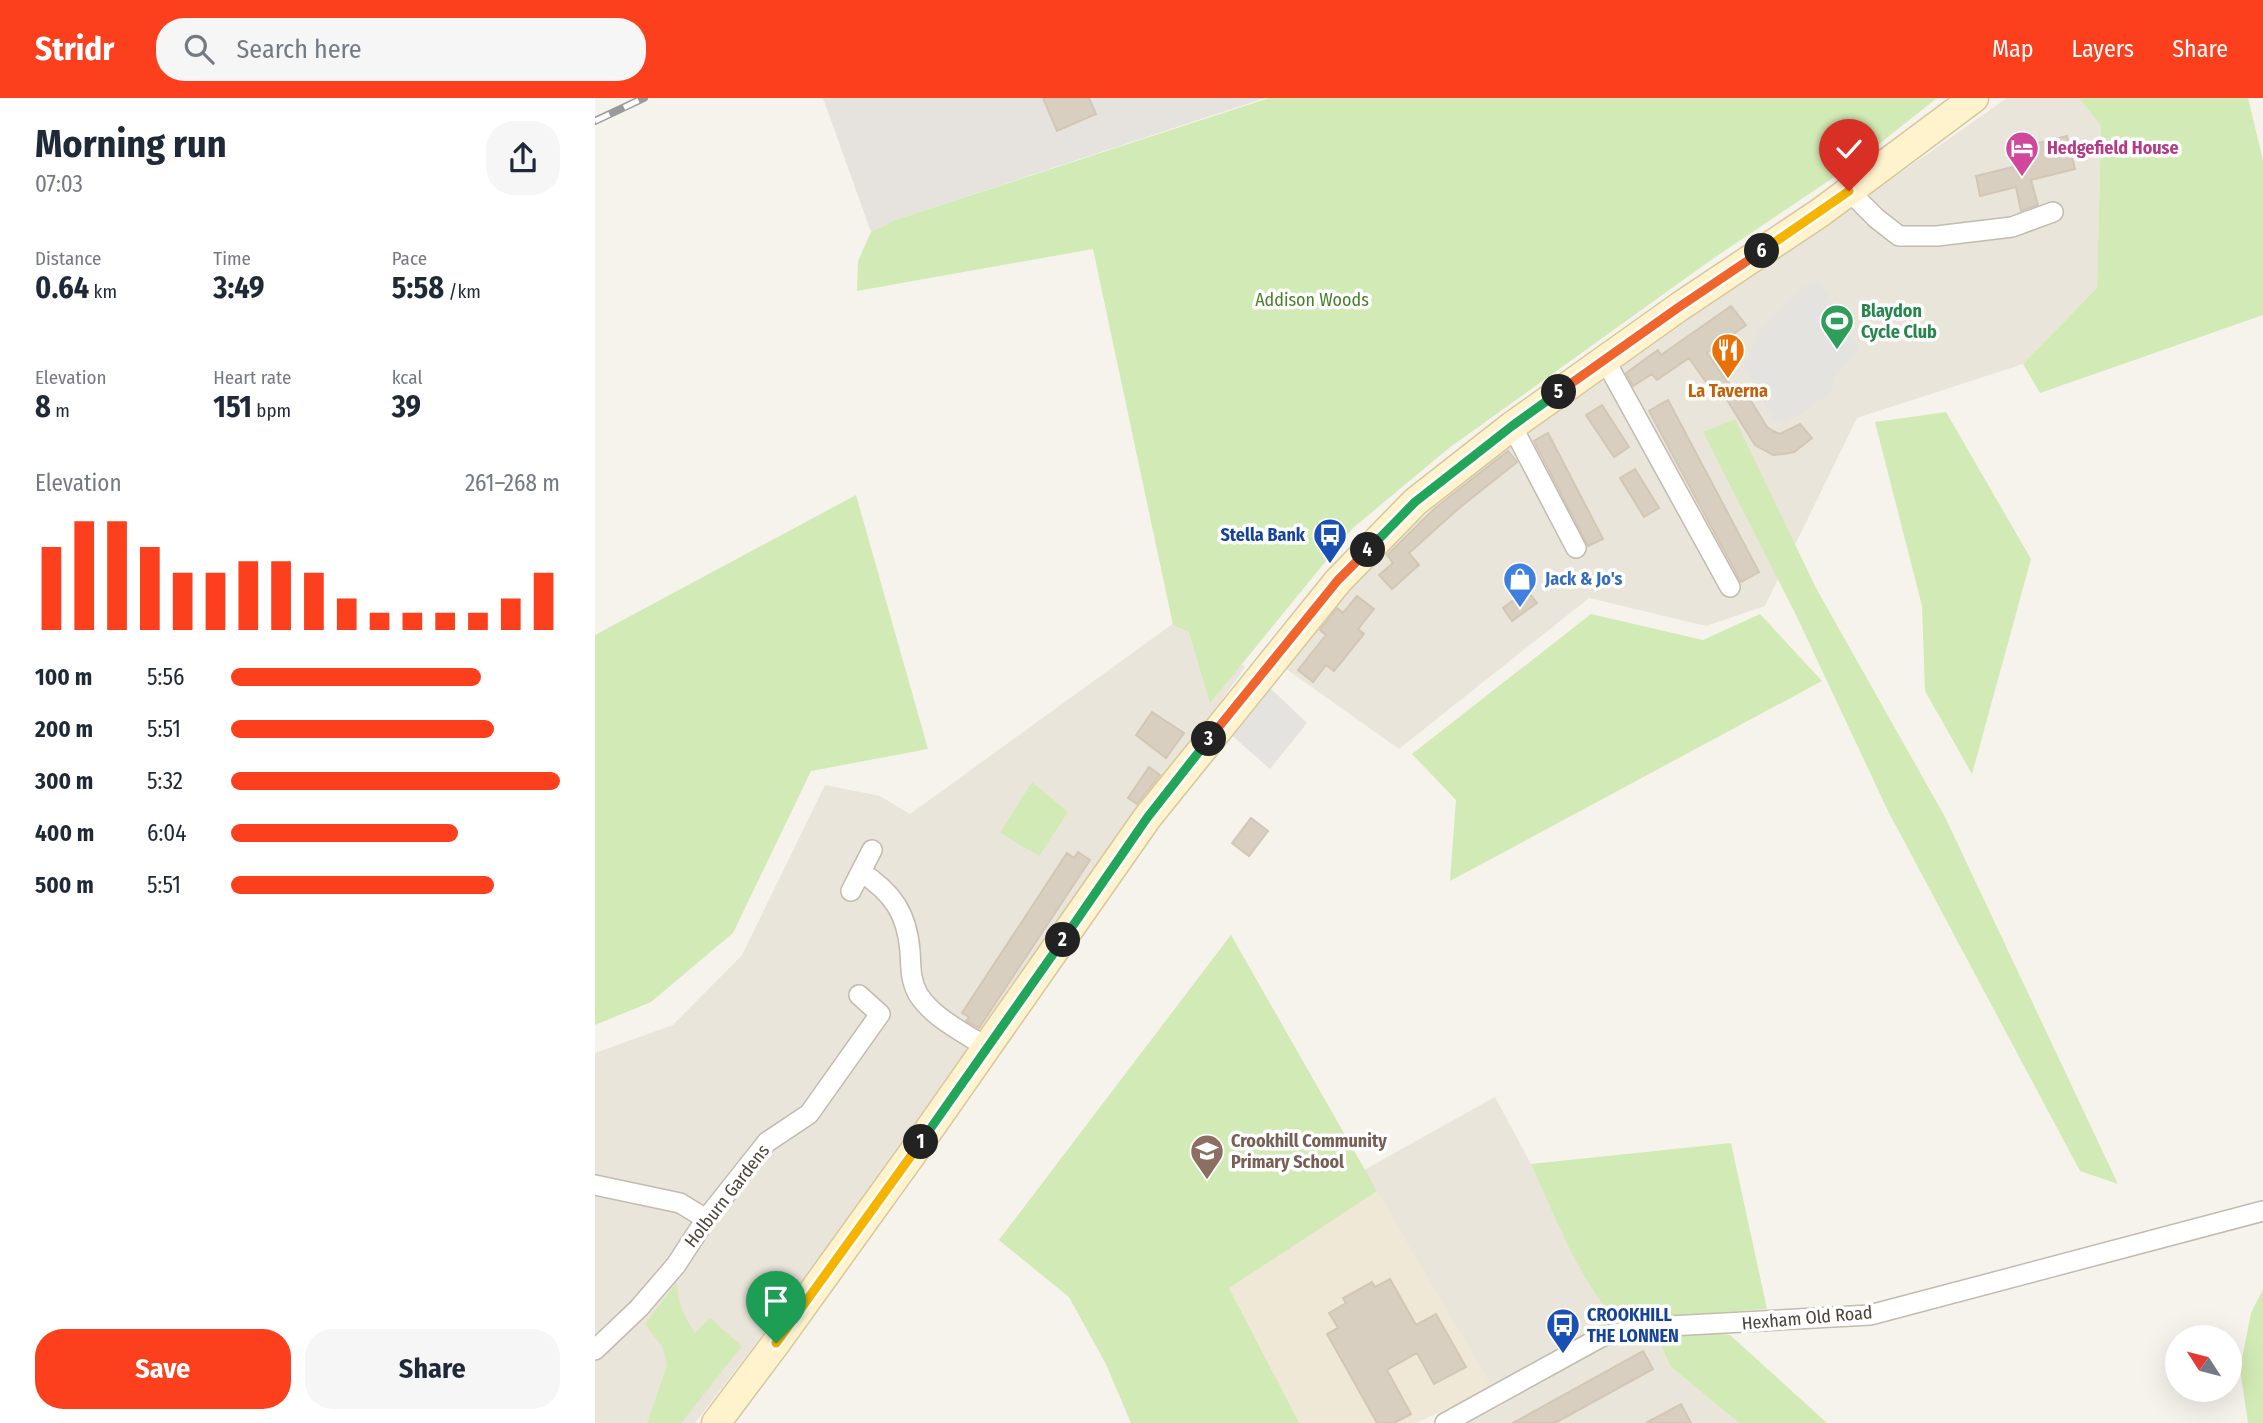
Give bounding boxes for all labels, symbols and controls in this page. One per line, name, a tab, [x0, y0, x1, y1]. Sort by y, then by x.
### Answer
search box	[156, 18, 646, 81]
text: Stridr	[35, 29, 114, 69]
icon: search	[180, 30, 218, 68]
text: Search here	[236, 34, 362, 65]
text: Map	[1992, 35, 2034, 63]
text: Layers	[2072, 35, 2134, 63]
text: Share	[2172, 35, 2228, 63]
pin	[1819, 119, 1879, 191]
text: Morning run	[35, 121, 227, 167]
button: share	[486, 121, 560, 195]
hotel icon: Hedgefield House	[2003, 129, 2041, 178]
icon: check	[1830, 130, 1868, 168]
place label: Hedgefield House	[2047, 137, 2179, 159]
text: 07:03	[35, 170, 83, 198]
pin: 6	[1745, 234, 1779, 268]
text: 6	[1757, 239, 1766, 262]
text: Distance	[35, 247, 102, 270]
text: Time	[213, 247, 251, 270]
text: Pace	[392, 247, 427, 270]
text: 0.64	[35, 270, 89, 306]
text: 3:49	[213, 270, 265, 306]
text: 5:58	[392, 270, 444, 306]
text: km	[89, 280, 117, 303]
text: /km	[444, 280, 481, 303]
park label: Addison Woods	[1255, 289, 1369, 311]
place label: Blaydon Cycle Club	[1861, 300, 1937, 343]
sports icon: Blaydon Cycle Club	[1818, 302, 1856, 351]
restaurant icon: La Taverna	[1709, 331, 1747, 380]
text: Elevation	[35, 366, 107, 389]
text: Heart rate	[213, 366, 291, 389]
text: kcal	[392, 366, 422, 389]
pin: 5	[1541, 374, 1577, 410]
text: 5	[1554, 380, 1563, 403]
place label: La Taverna	[1688, 380, 1768, 402]
text: 8	[35, 389, 51, 425]
text: 151	[213, 389, 252, 425]
text: 39	[392, 389, 421, 425]
text: m	[51, 399, 70, 422]
text: bpm	[252, 399, 291, 422]
text: Elevation	[35, 469, 122, 497]
text: 261–268 m	[465, 469, 560, 497]
bus stop icon: Stella Bank	[1311, 516, 1349, 565]
place label: Stella Bank	[1220, 524, 1306, 546]
pin: 4	[1351, 532, 1385, 568]
text: 4	[1363, 538, 1372, 561]
shop icon: Jack & Jo's	[1501, 560, 1539, 609]
place label: Jack & Jo's	[1544, 568, 1623, 590]
text: 100 m	[35, 663, 92, 691]
text: 5:56	[147, 663, 185, 691]
text: 200 m	[35, 715, 93, 743]
text: 5:51	[147, 715, 181, 743]
pin: 3	[1191, 722, 1227, 756]
text: 3	[1204, 727, 1213, 750]
text: 300 m	[35, 767, 93, 795]
text: 5:32	[147, 767, 183, 795]
text: 400 m	[35, 819, 94, 847]
text: 6:04	[147, 819, 186, 847]
text: 500 m	[35, 871, 94, 899]
text: 5:51	[147, 871, 181, 899]
pin: 2	[1045, 922, 1081, 958]
text: 2	[1058, 928, 1067, 951]
pin: 1	[903, 1124, 939, 1160]
text: 1	[916, 1130, 925, 1153]
place label: Crookhill Community Primary School	[1231, 1130, 1387, 1173]
school or university icon: Crookhill Community Primary School	[1188, 1132, 1226, 1181]
street label: Holburn Gardens	[680, 1140, 774, 1252]
pin	[746, 1271, 806, 1343]
icon: arrive	[757, 1282, 795, 1320]
street label: Hexham Old Road	[1741, 1301, 1873, 1335]
place label: CROOKHILL THE LONNEN	[1587, 1304, 1679, 1347]
bus stop icon: CROOKHILL THE LONNEN	[1544, 1306, 1582, 1355]
north arrow	[2165, 1325, 2242, 1402]
map controls	[2165, 1325, 2242, 1402]
button: Save	[35, 1329, 291, 1409]
button: Share	[305, 1329, 560, 1409]

